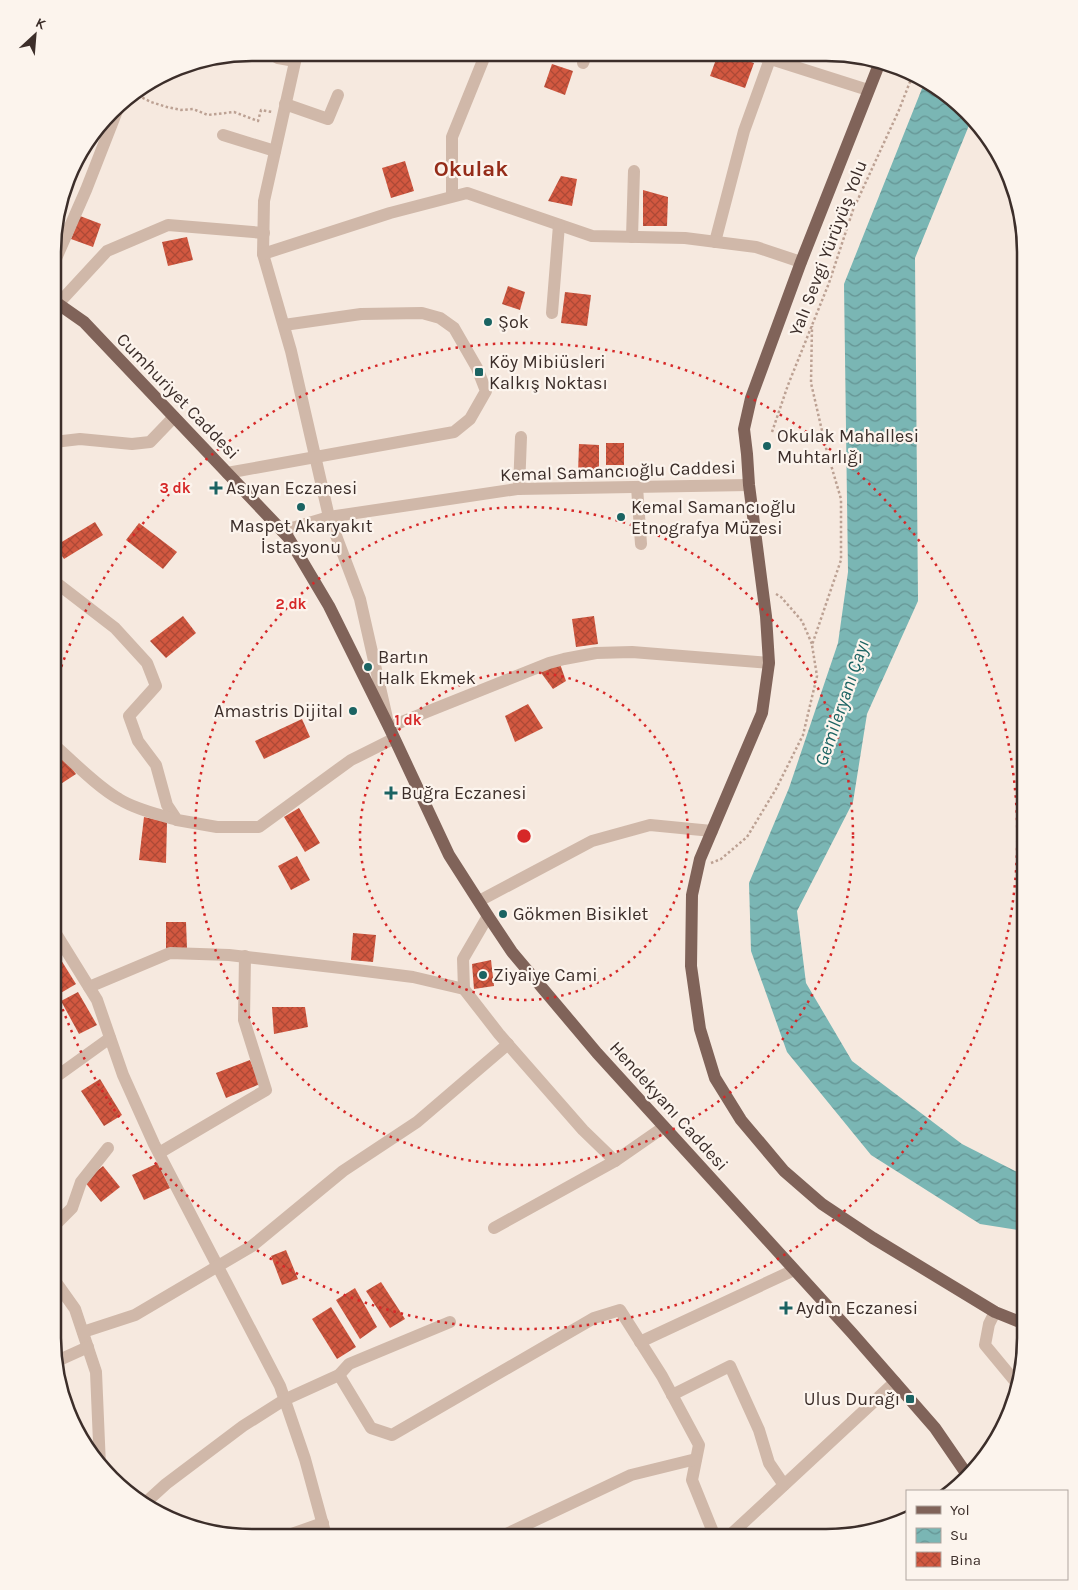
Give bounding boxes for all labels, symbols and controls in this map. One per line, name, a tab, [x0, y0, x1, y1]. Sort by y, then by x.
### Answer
north arrow	[10, 10, 60, 60]
text: K	[33, 14, 49, 34]
district label: Okulak	[434, 156, 508, 182]
street label: Yalı Sevgi Yürüyüş Yolu	[784, 157, 872, 339]
place label: Şok	[498, 311, 529, 333]
marker: Şok	[482, 316, 494, 328]
street label: Cumhuriyet Caddesi	[112, 328, 244, 464]
place label: Köy Mibiüsleri Kalkış Noktası	[489, 351, 608, 394]
marker: Köy Mibiüsleri Kalkış Noktası	[473, 366, 485, 378]
place label: Okulak Mahallesi Muhtarlığı	[777, 425, 919, 468]
marker: Okulak Mahallesi Muhtarlığı	[761, 440, 773, 452]
street label: Kemal Samancıoğlu Caddesi	[500, 456, 736, 486]
place label: Asıyan Eczanesi	[226, 477, 357, 499]
text: 3 dk	[159, 479, 191, 497]
marker: Asıyan Eczanesi	[210, 482, 222, 494]
place label: Kemal Samancıoğlu Etnografya Müzesi	[631, 496, 796, 539]
marker: Maspet Akaryakıt İstasyonu	[295, 501, 307, 513]
marker: Kemal Samancıoğlu Etnografya Müzesi	[615, 511, 627, 523]
place label: Maspet Akaryakıt İstasyonu	[230, 515, 373, 558]
text: 2 dk	[276, 595, 307, 613]
water label: Gemileryanı Çayı	[810, 637, 874, 769]
place label: Bartın Halk Ekmek	[378, 646, 476, 689]
marker: Bartın Halk Ekmek	[362, 661, 374, 673]
place label: Amastris Dijital	[214, 700, 343, 722]
marker: Amastris Dijital	[347, 705, 359, 717]
text: 1 dk	[394, 711, 422, 729]
place label: Buğra Eczanesi	[401, 782, 527, 804]
marker: Buğra Eczanesi	[385, 787, 397, 799]
centre of rings	[515, 827, 533, 845]
place label: Gökmen Bisiklet	[513, 903, 649, 925]
marker: Gökmen Bisiklet	[497, 908, 509, 920]
place label: Ziyaiye Cami	[493, 964, 598, 986]
marker: Ziyaiye Cami	[477, 969, 489, 981]
street label: Hendekyanı Caddesi	[605, 1037, 733, 1175]
place label: Aydın Eczanesi	[796, 1297, 918, 1319]
marker: Aydın Eczanesi	[780, 1302, 792, 1314]
place label: Ulus Durağı	[804, 1388, 900, 1410]
marker: Ulus Durağı	[904, 1393, 916, 1405]
legend	[906, 1490, 1068, 1580]
text: Yol	[950, 1501, 970, 1519]
text: Su	[950, 1526, 968, 1544]
text: Bina	[950, 1551, 981, 1569]

